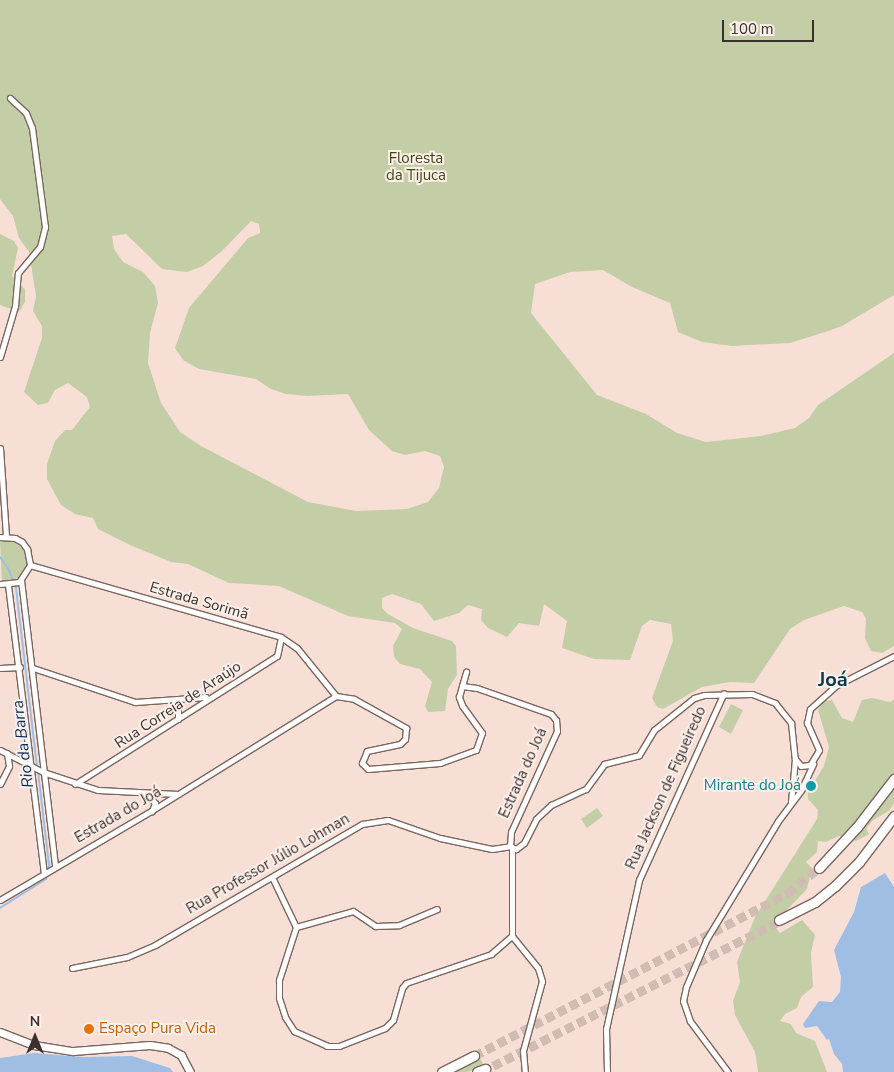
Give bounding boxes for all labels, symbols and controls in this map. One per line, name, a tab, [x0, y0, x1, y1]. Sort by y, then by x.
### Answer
scale bar	[724, 10, 816, 42]
text: 100 m	[730, 19, 774, 39]
park label: Floresta da Tijuca	[386, 149, 446, 184]
street label: Estrada Sorimã	[147, 578, 251, 624]
street label: Rua Correia de Araújo	[111, 657, 245, 753]
district label: Joá	[818, 667, 848, 691]
water label: Rio da Barra	[8, 699, 38, 789]
street label: Rua Jackson de Figueiredo	[622, 704, 710, 872]
street label: Estrada do Joá	[495, 725, 551, 821]
place label: Mirante do Joá	[704, 777, 801, 795]
marker: Mirante do Joá	[805, 780, 817, 792]
street label: Estrada do Joá	[72, 783, 164, 847]
street label: Rua Professor Júlio Lohman	[183, 810, 353, 918]
north arrow	[10, 1012, 60, 1062]
text: N	[30, 1012, 40, 1031]
place label: Espaço Pura Vida	[99, 1020, 216, 1038]
marker: Espaço Pura Vida	[83, 1023, 95, 1035]

